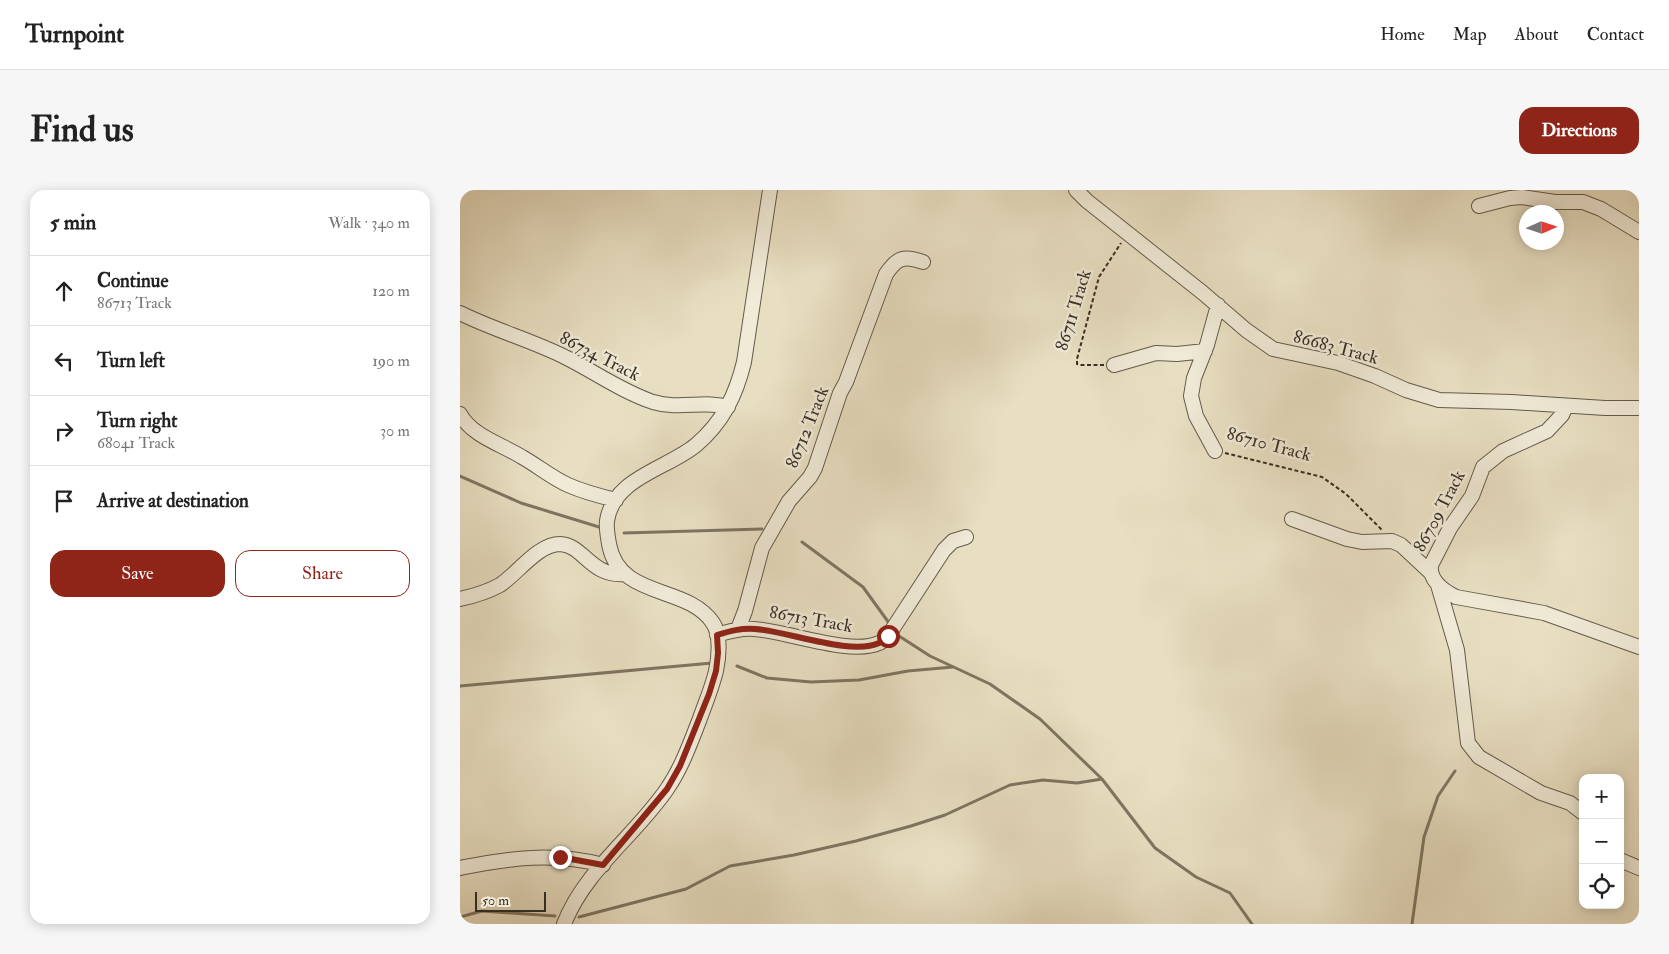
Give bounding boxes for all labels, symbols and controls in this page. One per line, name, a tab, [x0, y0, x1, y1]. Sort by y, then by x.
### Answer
text: Turnpoint	[25, 19, 124, 50]
text: Home	[1380, 23, 1425, 46]
text: Map	[1453, 23, 1487, 46]
text: About	[1515, 23, 1559, 46]
text: Contact	[1587, 23, 1644, 46]
button: Directions	[1519, 107, 1639, 154]
text: Find us	[30, 108, 134, 152]
north arrow	[1519, 205, 1564, 250]
text: 5 min	[50, 209, 96, 236]
text: Walk · 340 m	[328, 213, 410, 233]
street label: 86711 Track	[1050, 266, 1097, 354]
text: Continue	[97, 269, 168, 293]
icon: ahead	[50, 277, 78, 305]
text: 120 m	[372, 281, 410, 301]
text: 86713 Track	[97, 293, 172, 313]
street label: 86683 Track	[1291, 325, 1381, 370]
street label: 86734 Track	[556, 326, 644, 387]
icon: left	[50, 347, 78, 375]
text: Turn left	[97, 349, 165, 373]
text: 190 m	[372, 351, 410, 371]
street label: 86712 Track	[781, 382, 834, 472]
text: Turn right	[97, 409, 177, 433]
icon: right	[50, 417, 78, 445]
text: 30 m	[380, 421, 410, 441]
street label: 86710 Track	[1224, 422, 1314, 467]
text: 68041 Track	[97, 433, 175, 453]
street label: 86709 Track	[1408, 466, 1471, 556]
icon: arrive	[50, 487, 78, 515]
text: Arrive at destination	[97, 489, 249, 513]
button: Save	[50, 550, 225, 597]
button: Share	[235, 550, 410, 597]
street label: 86713 Track	[767, 601, 855, 638]
route start	[877, 625, 900, 648]
map controls	[1579, 774, 1624, 909]
button: +	[1579, 774, 1624, 819]
button: −	[1579, 819, 1624, 864]
route end	[549, 846, 572, 869]
button: locate	[1579, 864, 1624, 909]
scale bar	[475, 889, 546, 912]
text: 50 m	[482, 892, 509, 909]

